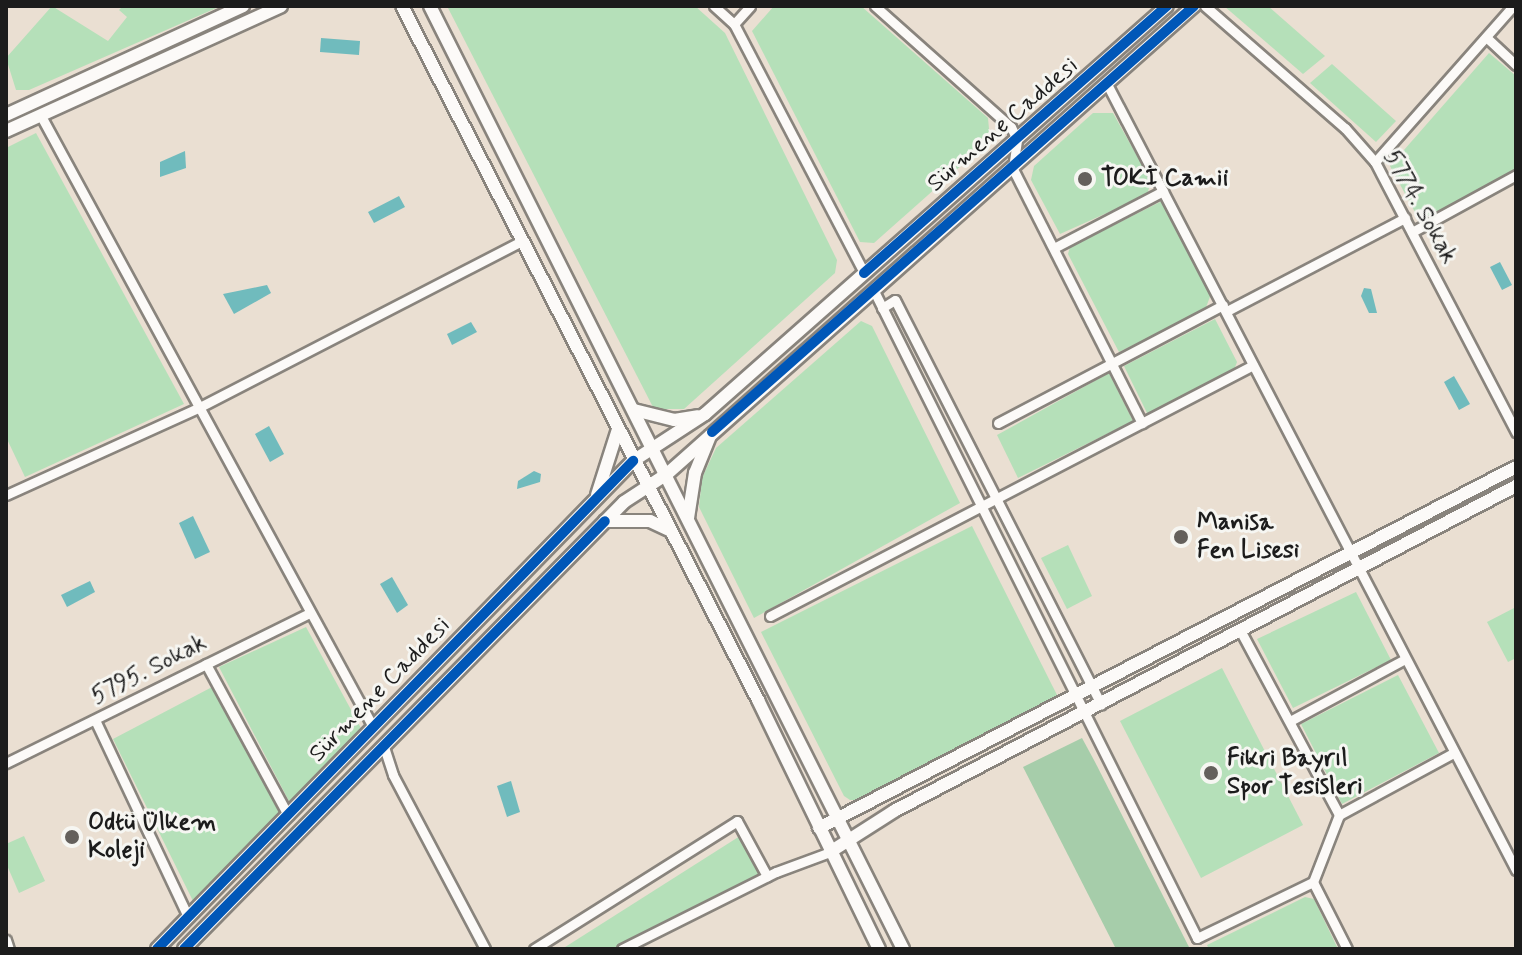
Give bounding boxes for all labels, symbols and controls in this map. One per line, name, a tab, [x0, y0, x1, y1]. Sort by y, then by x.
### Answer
street label: Sürmene Caddesi	[923, 53, 1083, 197]
street label: 5774. Sokak	[1377, 145, 1463, 269]
place label: TOKİ Camii	[1101, 165, 1228, 193]
marker: TOKİ Camii	[1076, 170, 1094, 188]
place label: Manisa Fen Lisesi	[1197, 509, 1298, 565]
marker: Manisa Fen Lisesi	[1172, 528, 1190, 546]
street label: Sürmene Caddesi	[305, 613, 455, 767]
street label: 5795. Sokak	[86, 629, 212, 711]
place label: Fikri Bayrıl Spor Tesisleri	[1227, 745, 1358, 801]
marker: Fikri Bayrıl Spor Tesisleri	[1202, 764, 1220, 782]
place label: Odtü Ülkem Koleji	[88, 809, 216, 865]
marker: Odtü Ülkem Koleji	[63, 828, 81, 846]

